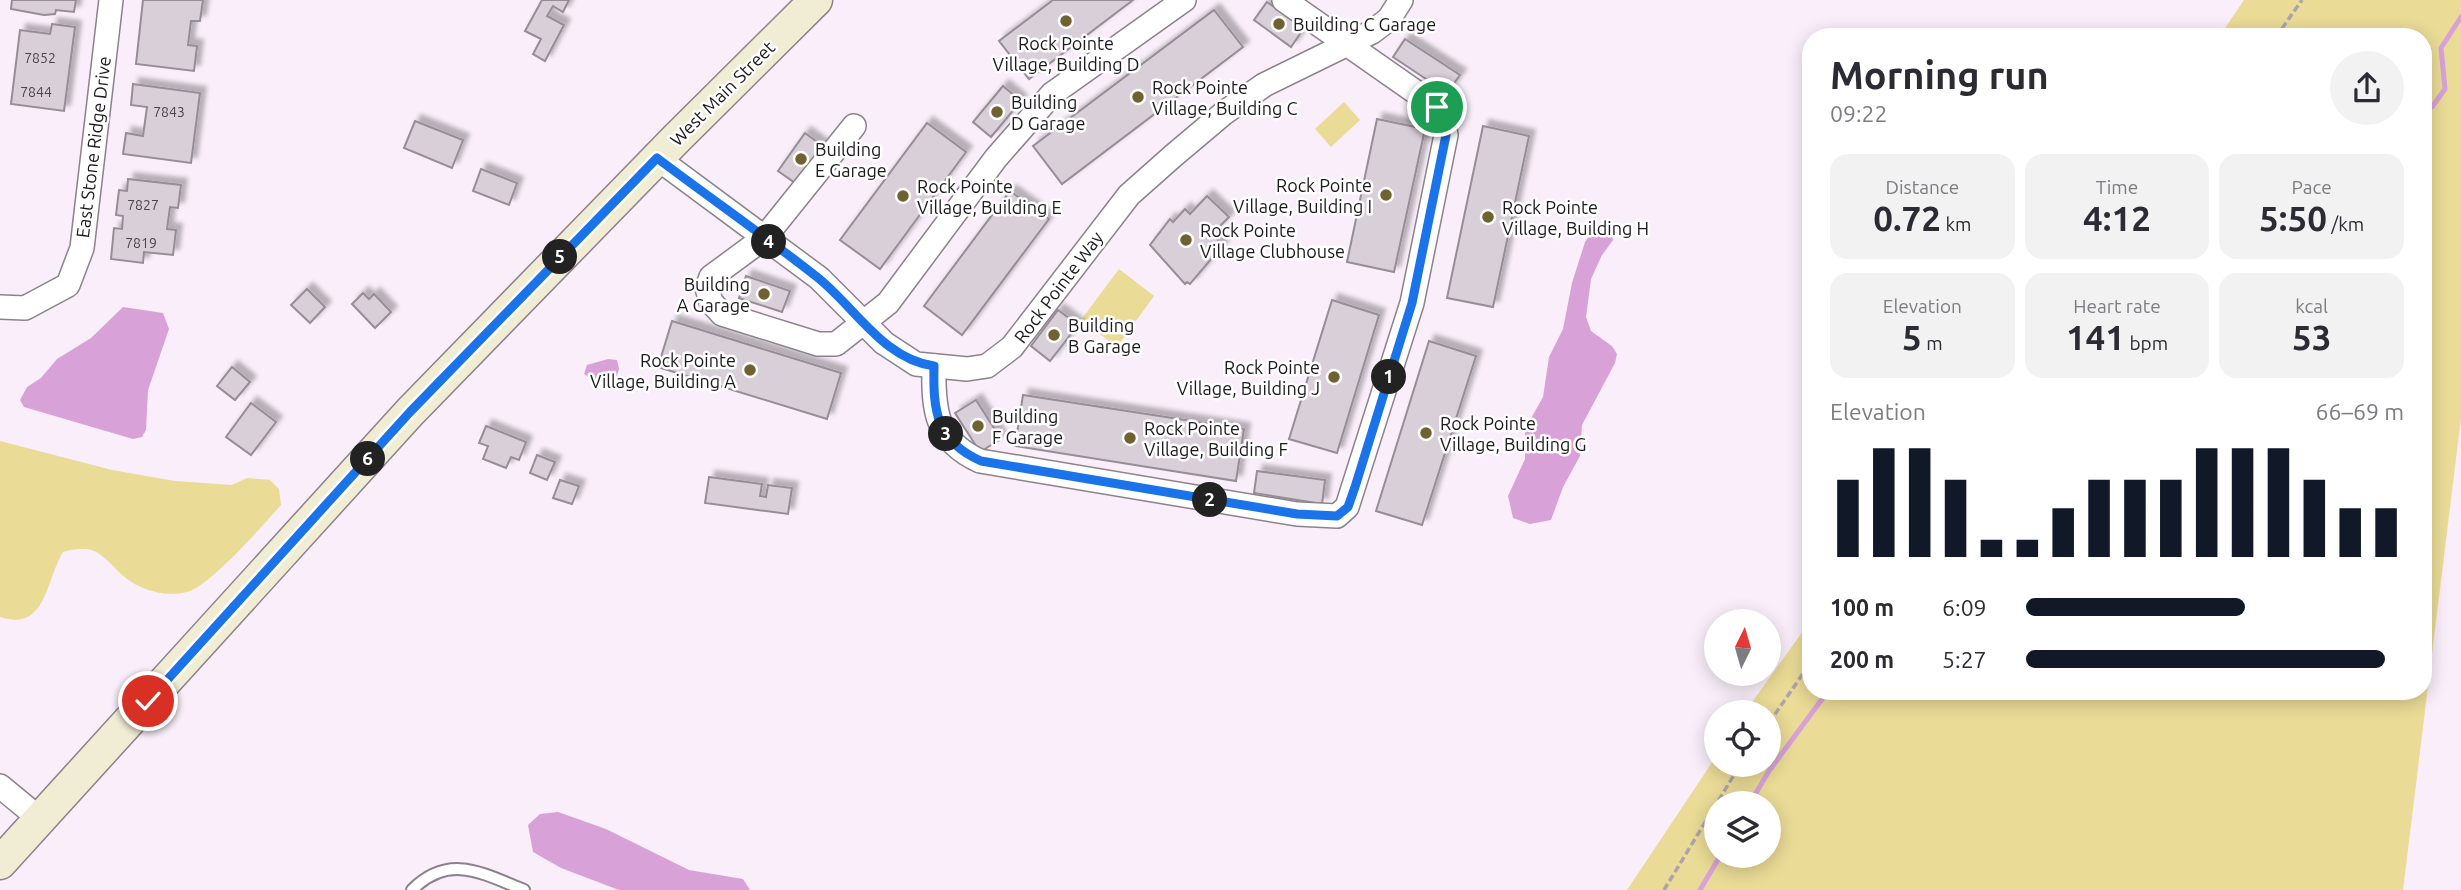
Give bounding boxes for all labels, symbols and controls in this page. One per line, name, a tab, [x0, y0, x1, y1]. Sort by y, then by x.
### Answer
marker: Rock Pointe Village, Building D	[1058, 13, 1074, 29]
place label: Building C Garage	[1293, 14, 1436, 34]
marker: Building C Garage	[1271, 16, 1287, 32]
place label: Rock Pointe Village, Building D	[992, 33, 1140, 74]
street label: West Main Street	[666, 37, 778, 149]
house number: 7852	[24, 50, 56, 66]
button: share	[2330, 51, 2404, 125]
text: Morning run	[1830, 54, 2049, 96]
street label: East Stone Ridge Drive	[72, 55, 114, 239]
place label: Rock Pointe Village, Building C	[1152, 77, 1297, 118]
pin	[1407, 77, 1467, 137]
house number: 7844	[20, 84, 52, 100]
icon: arrive	[1418, 88, 1456, 126]
marker: Rock Pointe Village, Building C	[1130, 89, 1146, 105]
place label: Building D Garage	[1011, 92, 1085, 133]
text: 09:22	[1830, 101, 1888, 126]
house number: 7843	[153, 104, 185, 120]
marker: Building D Garage	[989, 104, 1005, 120]
place label: Building E Garage	[815, 139, 887, 180]
marker: Building E Garage	[793, 151, 809, 167]
place label: Rock Pointe Village, Building I	[1233, 175, 1372, 216]
place label: Rock Pointe Village, Building E	[917, 176, 1062, 217]
text: Distance	[1886, 176, 1959, 198]
text: Time	[2096, 176, 2138, 198]
text: Pace	[2292, 176, 2332, 198]
marker: Rock Pointe Village, Building I	[1378, 187, 1394, 203]
marker: Rock Pointe Village, Building E	[895, 188, 911, 204]
house number: 7827	[127, 197, 159, 213]
place label: Rock Pointe Village, Building H	[1502, 197, 1649, 238]
text: 0.72	[1873, 198, 1941, 238]
text: 4:12	[2083, 198, 2151, 238]
text: 5:50	[2259, 198, 2327, 238]
marker: Rock Pointe Village, Building H	[1480, 209, 1496, 225]
text: km	[1941, 213, 1971, 235]
text: /km	[2327, 213, 2364, 235]
place label: Rock Pointe Village Clubhouse	[1200, 220, 1345, 261]
pin: 4	[752, 224, 786, 260]
street label: Rock Pointe Way	[1010, 227, 1107, 347]
text: 4	[763, 230, 774, 252]
marker: Rock Pointe Village Clubhouse	[1178, 232, 1194, 248]
house number: 7819	[125, 235, 157, 251]
pin: 5	[542, 240, 578, 274]
text: 5	[554, 245, 565, 267]
place label: Building A Garage	[677, 274, 750, 315]
marker: Building A Garage	[756, 286, 772, 302]
text: Elevation	[1883, 295, 1962, 317]
text: Heart rate	[2073, 295, 2161, 317]
text: kcal	[2295, 295, 2328, 317]
place label: Building B Garage	[1068, 315, 1141, 356]
text: 5	[1902, 317, 1922, 357]
text: 141	[2066, 317, 2125, 357]
text: 53	[2292, 317, 2331, 357]
marker: Building B Garage	[1046, 327, 1062, 343]
text: m	[1922, 332, 1943, 354]
text: bpm	[2125, 332, 2168, 354]
place label: Rock Pointe Village, Building A	[590, 350, 736, 391]
place label: Rock Pointe Village, Building J	[1177, 357, 1320, 398]
pin: 1	[1372, 360, 1406, 394]
marker: Rock Pointe Village, Building A	[742, 362, 758, 378]
text: 1	[1383, 365, 1394, 387]
marker: Rock Pointe Village, Building J	[1326, 369, 1342, 385]
text: Elevation	[1830, 399, 1926, 424]
text: 66–69 m	[2316, 399, 2404, 424]
place label: Building F Garage	[992, 406, 1063, 447]
place label: Rock Pointe Village, Building G	[1440, 413, 1586, 454]
pin: 3	[928, 416, 964, 452]
marker: Building F Garage	[970, 418, 986, 434]
place label: Rock Pointe Village, Building F	[1144, 418, 1288, 459]
text: 3	[940, 422, 951, 444]
marker: Rock Pointe Village, Building G	[1418, 425, 1434, 441]
marker: Rock Pointe Village, Building F	[1122, 430, 1138, 446]
pin: 6	[350, 442, 386, 476]
text: 6	[362, 447, 373, 469]
pin: 2	[1192, 482, 1228, 518]
text: 2	[1204, 488, 1215, 510]
text: 100 m	[1830, 595, 1894, 620]
text: 6:09	[1942, 595, 1987, 620]
north arrow	[1704, 609, 1782, 686]
map controls	[1704, 609, 1781, 868]
text: 200 m	[1830, 647, 1894, 672]
text: 5:27	[1942, 647, 1987, 672]
pin	[118, 671, 178, 731]
icon: check	[129, 682, 167, 720]
button: locate	[1704, 700, 1781, 777]
button: layers	[1704, 791, 1781, 868]

